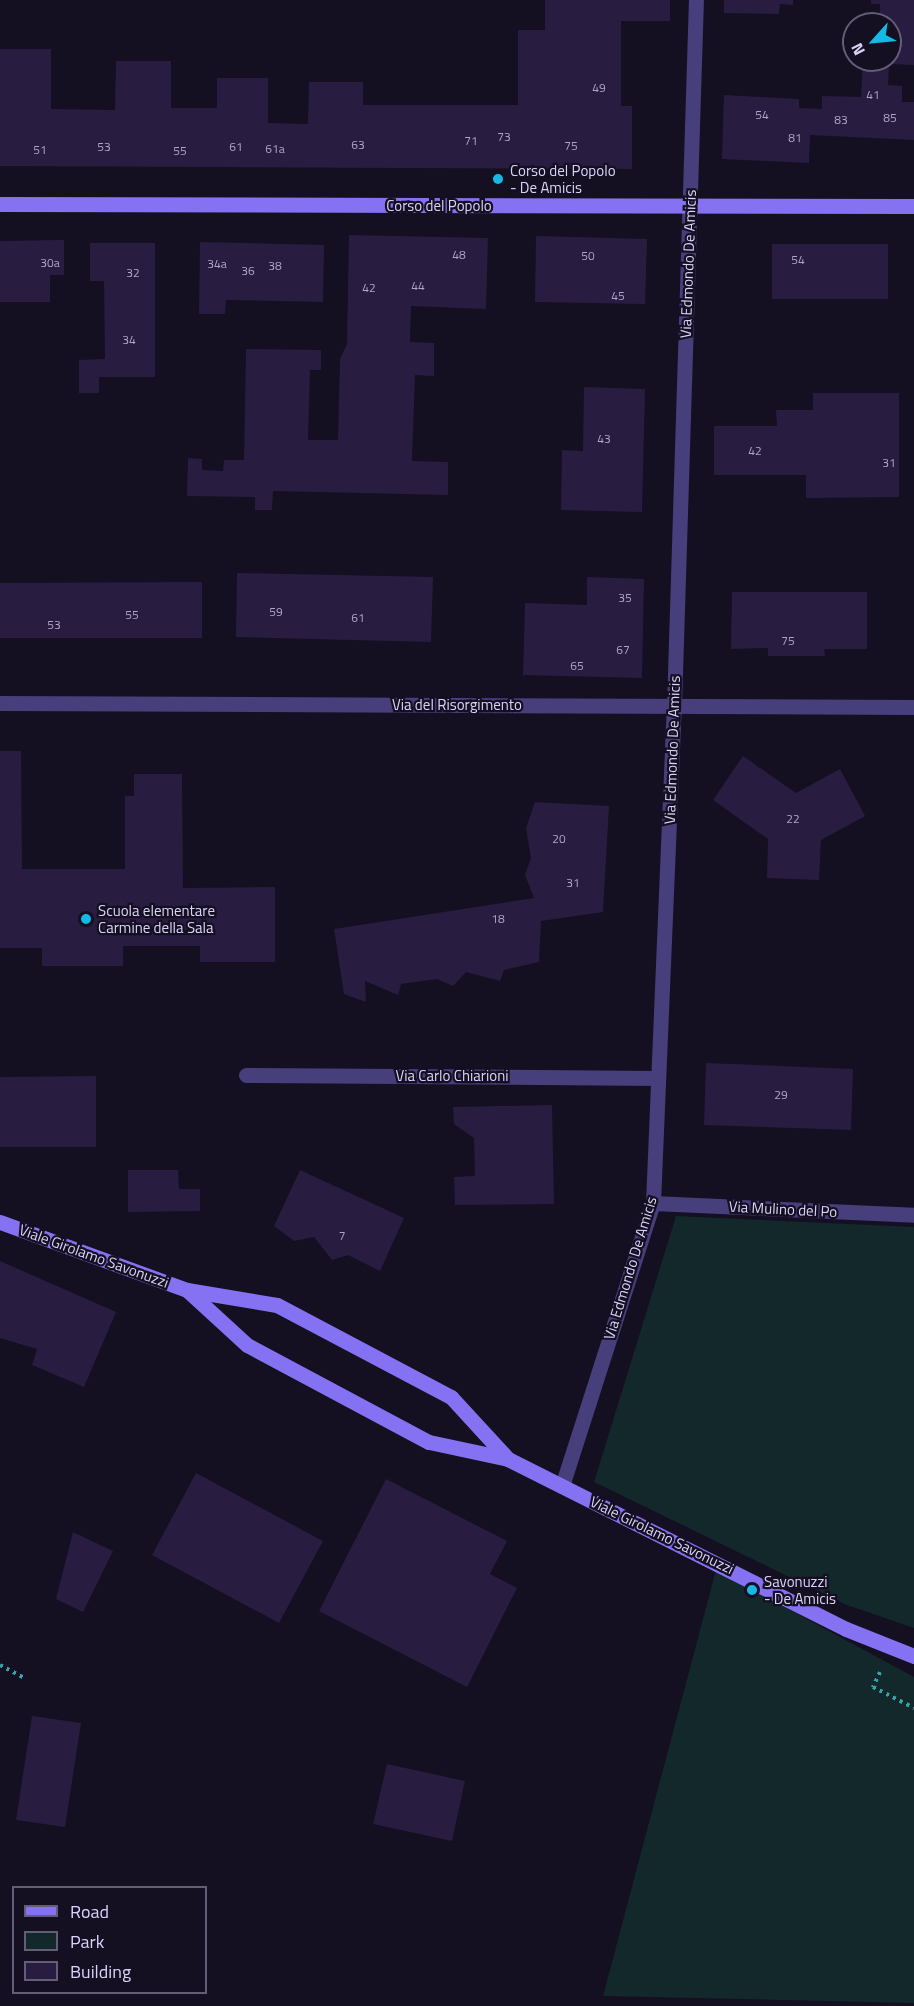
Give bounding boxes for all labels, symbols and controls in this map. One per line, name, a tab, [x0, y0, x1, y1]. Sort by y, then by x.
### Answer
north arrow	[842, 12, 902, 72]
text: N	[845, 39, 871, 60]
house number: 49	[592, 81, 606, 95]
house number: 41	[866, 88, 880, 102]
house number: 54	[755, 108, 769, 122]
house number: 85	[883, 111, 897, 125]
house number: 83	[834, 113, 848, 127]
house number: 73	[497, 130, 511, 144]
house number: 81	[788, 131, 802, 145]
house number: 71	[464, 134, 478, 148]
house number: 63	[351, 138, 365, 152]
house number: 75	[564, 139, 578, 153]
house number: 53	[97, 140, 111, 154]
house number: 61	[229, 140, 243, 154]
house number: 61a	[265, 142, 285, 156]
house number: 51	[33, 143, 47, 157]
house number: 55	[173, 144, 187, 158]
place label: Corso del Popolo - De Amicis	[510, 161, 616, 196]
marker: Corso del Popolo - De Amicis	[491, 172, 505, 186]
street label: Via Edmondo De Amicis	[676, 189, 700, 339]
street label: Corso del Popolo	[386, 197, 492, 215]
house number: 48	[452, 248, 466, 262]
house number: 50	[581, 249, 595, 263]
house number: 54	[791, 253, 805, 267]
house number: 30a	[40, 256, 60, 270]
house number: 34a	[207, 257, 227, 271]
house number: 38	[268, 259, 282, 273]
house number: 36	[241, 264, 255, 278]
house number: 32	[126, 266, 140, 280]
house number: 44	[411, 279, 425, 293]
house number: 42	[362, 281, 376, 295]
house number: 45	[611, 289, 625, 303]
house number: 34	[122, 333, 136, 347]
house number: 43	[597, 432, 611, 446]
house number: 42	[748, 444, 762, 458]
house number: 31	[882, 456, 896, 470]
house number: 35	[618, 591, 632, 605]
house number: 59	[269, 605, 283, 619]
house number: 55	[125, 608, 139, 622]
house number: 61	[351, 611, 365, 625]
house number: 53	[47, 618, 61, 632]
house number: 75	[781, 634, 795, 648]
house number: 67	[616, 643, 630, 657]
house number: 65	[570, 659, 584, 673]
street label: Via Edmondo De Amicis	[660, 675, 684, 825]
street label: Via del Risorgimento	[392, 696, 522, 714]
house number: 22	[786, 812, 800, 826]
house number: 20	[552, 832, 566, 846]
house number: 31	[566, 876, 580, 890]
place label: Scuola elementare Carmine della Sala	[98, 901, 215, 936]
marker: Scuola elementare Carmine della Sala	[79, 912, 93, 926]
house number: 18	[491, 912, 505, 926]
street label: Via Carlo Chiarioni	[395, 1067, 509, 1085]
house number: 29	[774, 1088, 788, 1102]
street label: Via Edmondo De Amicis	[600, 1194, 660, 1342]
street label: Via Mulino del Po	[728, 1197, 838, 1221]
street label: Viale Girolamo Savonuzzi	[17, 1221, 171, 1291]
house number: 7	[339, 1229, 345, 1243]
street label: Viale Girolamo Savonuzzi	[587, 1492, 737, 1578]
place label: Savonuzzi - De Amicis	[764, 1572, 836, 1607]
marker: Savonuzzi - De Amicis	[745, 1583, 759, 1597]
legend	[12, 1886, 207, 1994]
text: Road	[70, 1898, 109, 1925]
text: Park	[70, 1928, 104, 1955]
text: Building	[70, 1958, 131, 1985]

